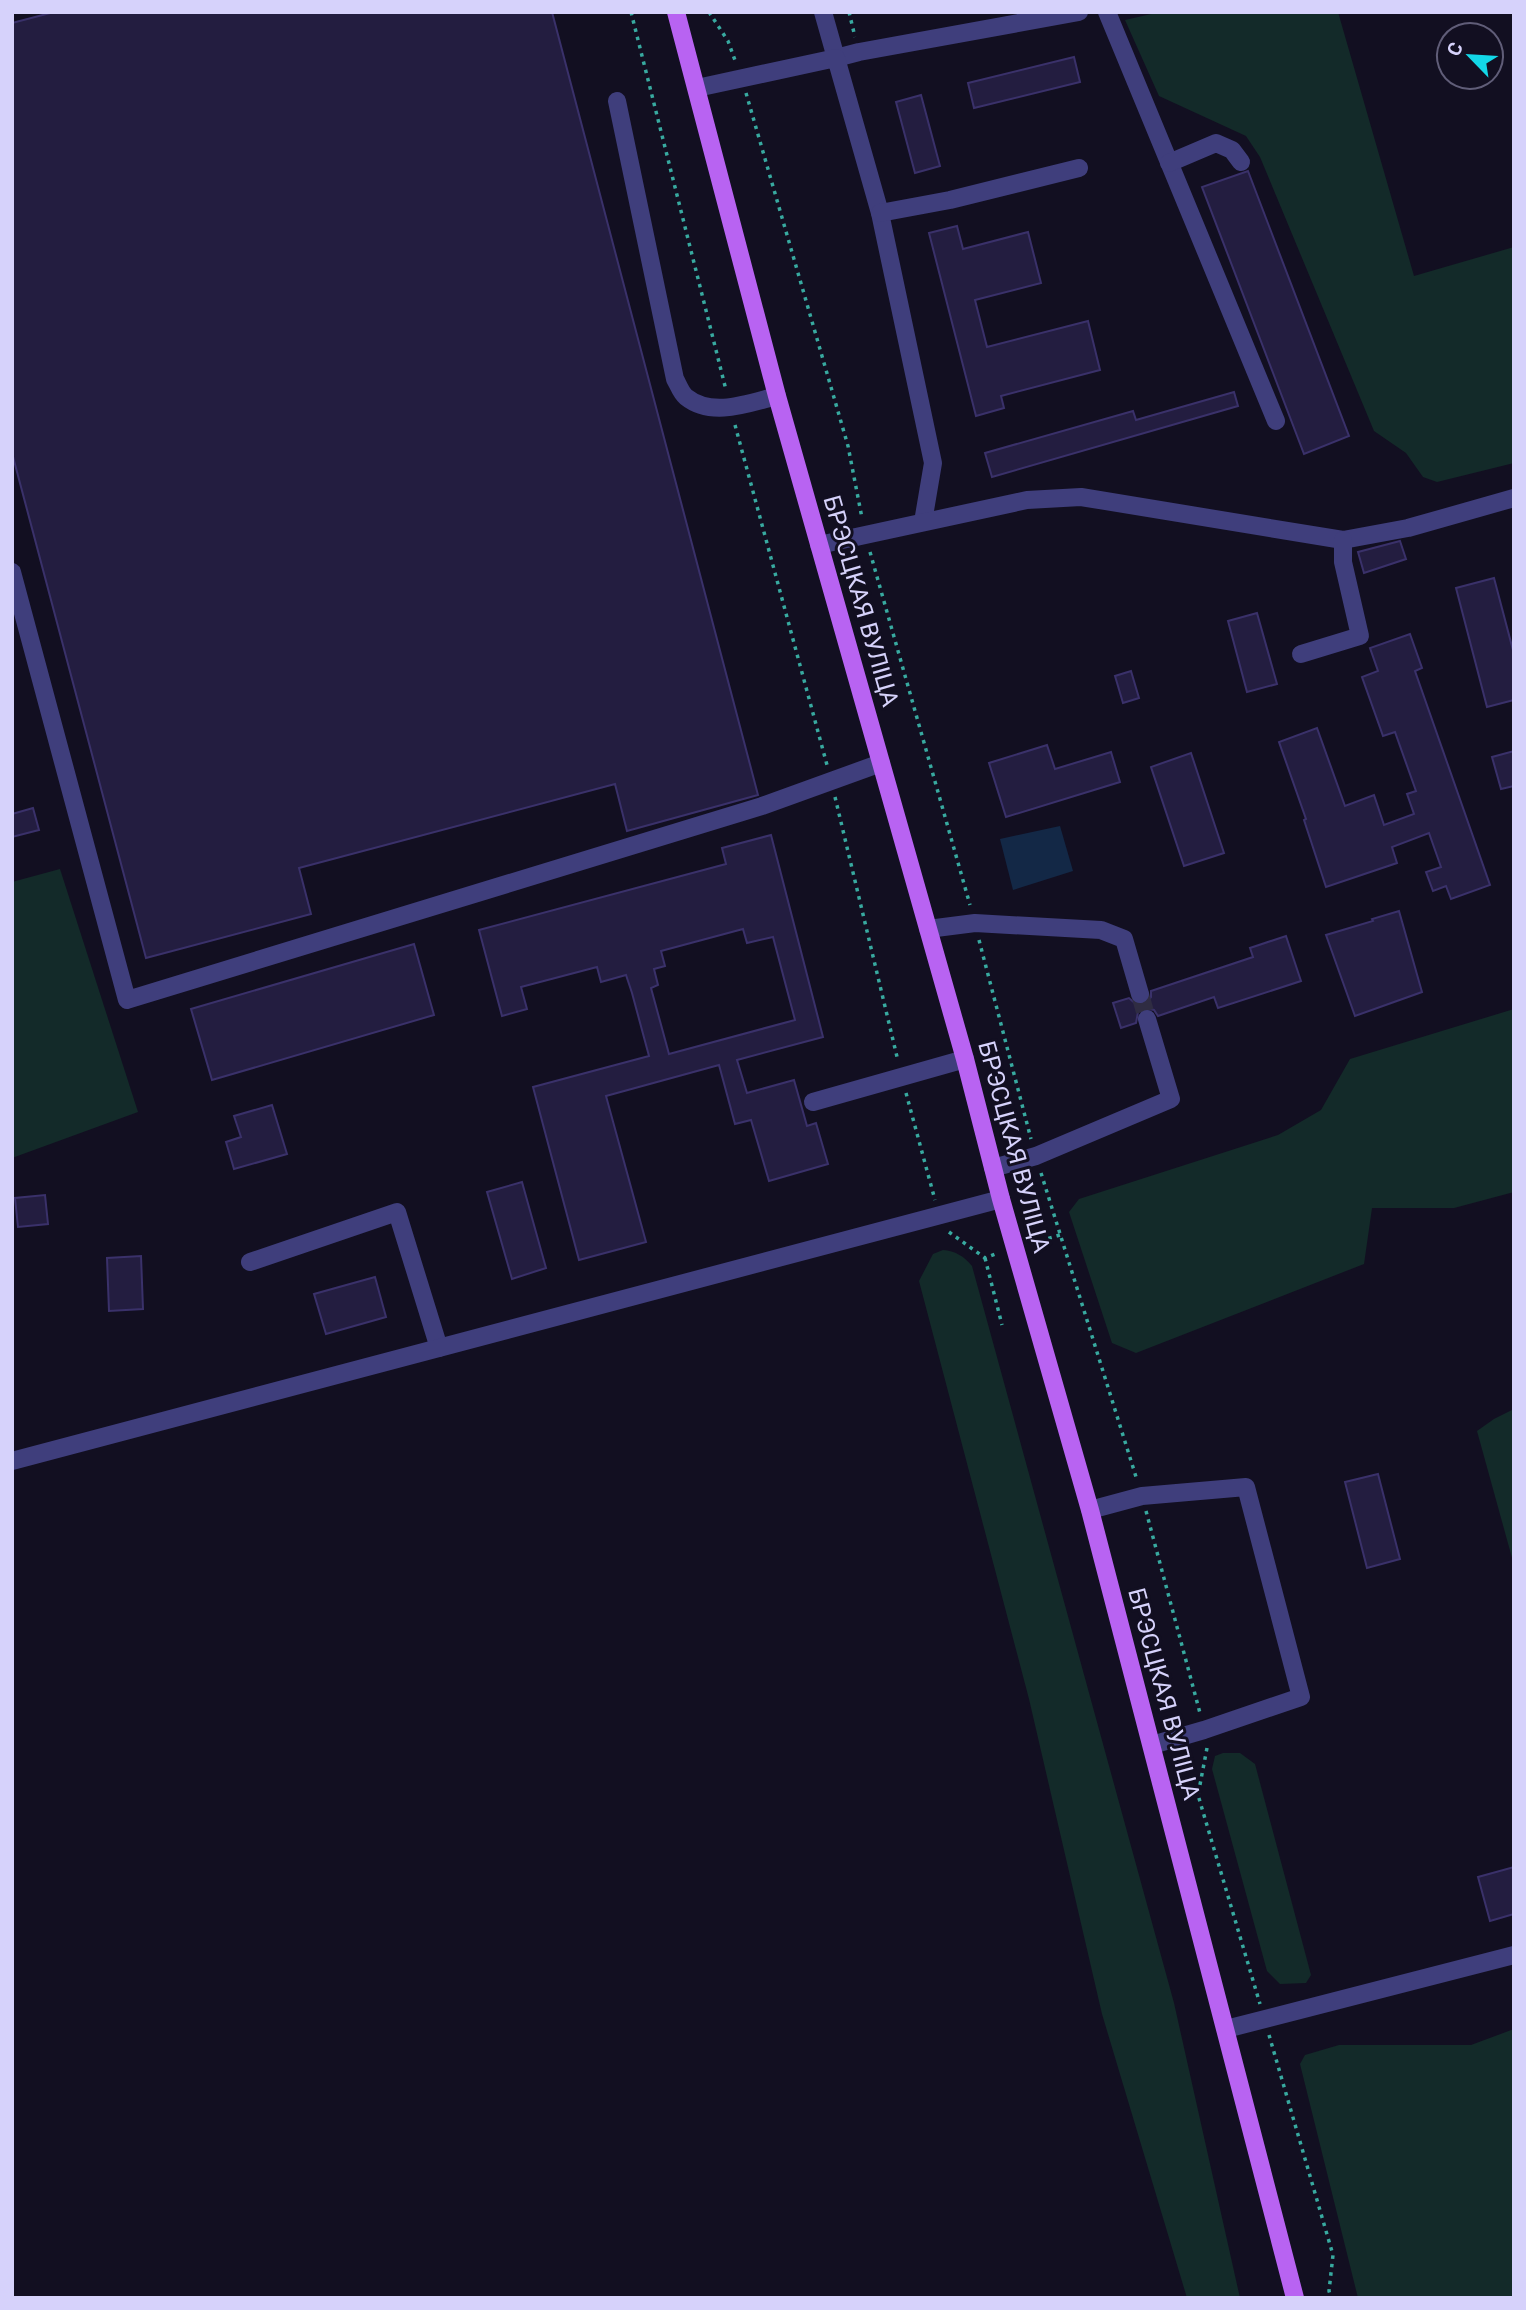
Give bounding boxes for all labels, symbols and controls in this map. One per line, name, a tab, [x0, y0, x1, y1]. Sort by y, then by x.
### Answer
north arrow	[1435, 21, 1505, 91]
text: С	[1442, 39, 1468, 60]
street label: БРЭСЦКАЯ ВУЛІЦА	[817, 492, 905, 710]
street label: БРЭСЦКАЯ ВУЛІЦА	[972, 1038, 1056, 1256]
street label: БРЭСЦКАЯ ВУЛІЦА	[1122, 1585, 1206, 1803]

